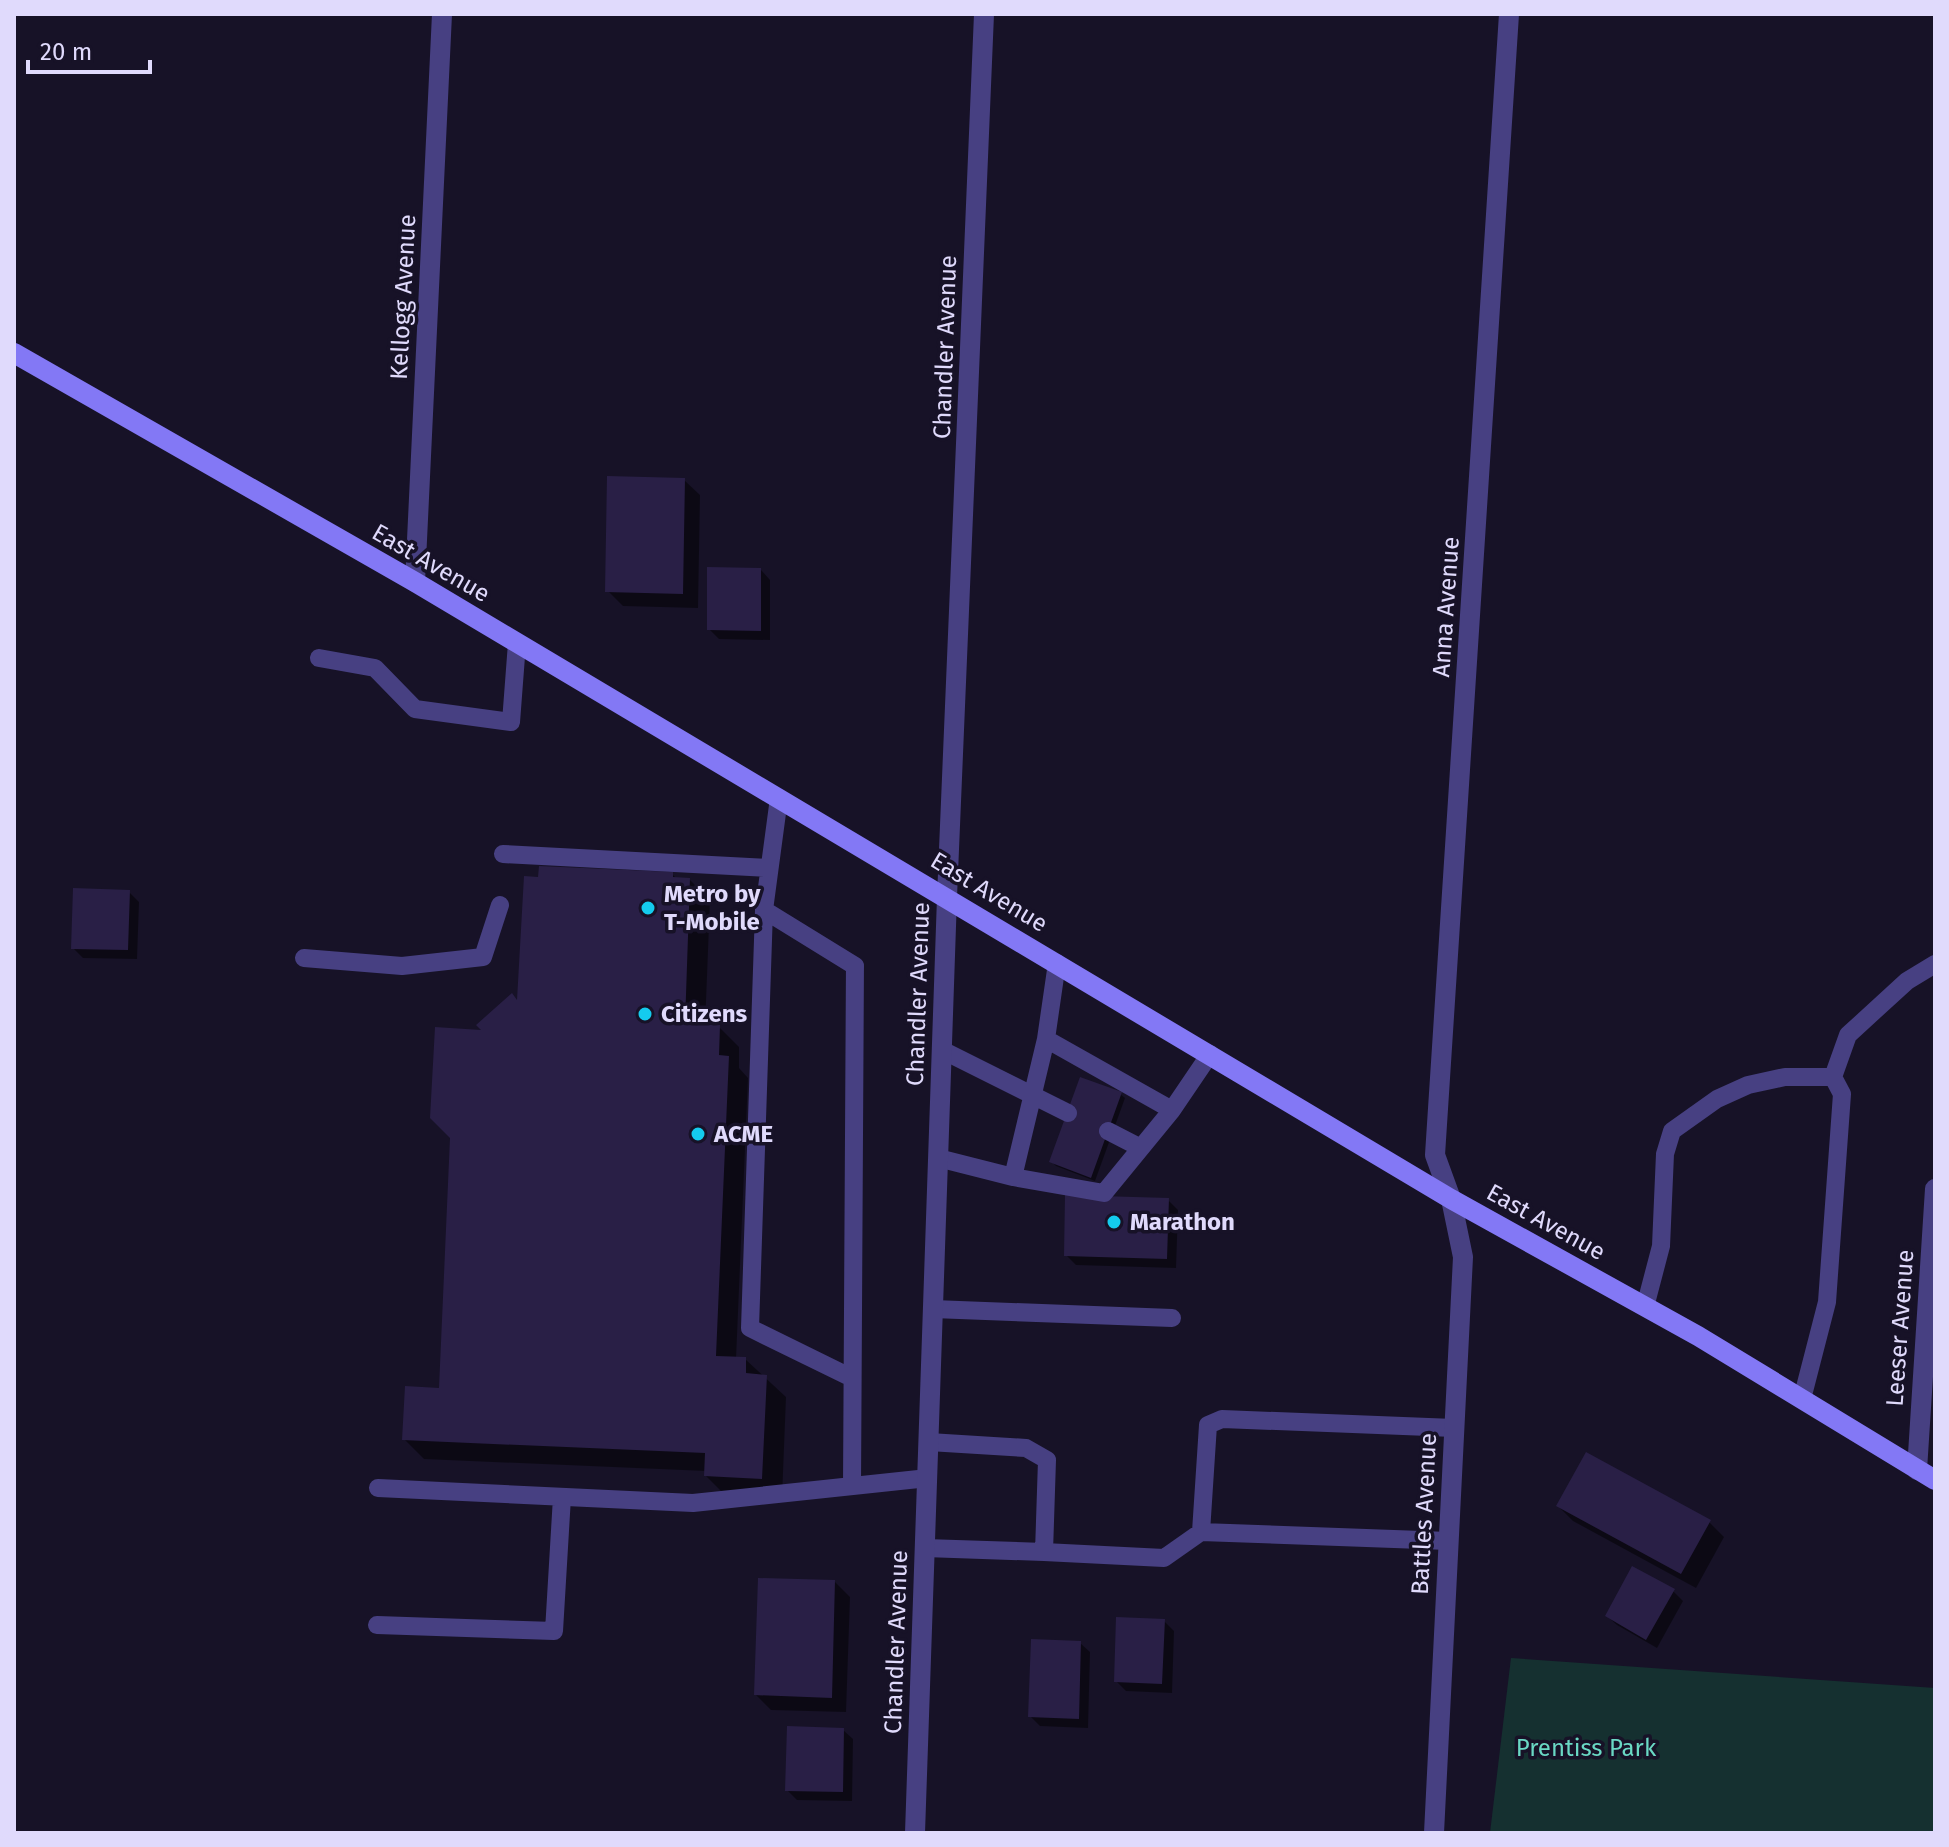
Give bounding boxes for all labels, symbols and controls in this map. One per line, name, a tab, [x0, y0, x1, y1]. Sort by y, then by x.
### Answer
scale bar	[28, 24, 150, 74]
text: 20 m	[40, 38, 92, 66]
street label: Kellogg Avenue	[385, 213, 421, 381]
street label: Chandler Avenue	[928, 255, 962, 439]
street label: East Avenue	[367, 518, 495, 608]
street label: Anna Avenue	[1427, 536, 1465, 678]
street label: East Avenue	[926, 846, 1052, 938]
place label: Metro by T-Mobile	[664, 880, 761, 936]
marker: Metro by T-Mobile	[639, 899, 657, 917]
street label: Chandler Avenue	[901, 902, 935, 1086]
place label: Citizens	[661, 1000, 747, 1028]
marker: Citizens	[636, 1005, 654, 1023]
place label: ACME	[713, 1120, 773, 1148]
marker: ACME	[689, 1125, 707, 1143]
street label: East Avenue	[1482, 1178, 1610, 1266]
place label: Marathon	[1130, 1208, 1235, 1236]
marker: Marathon	[1105, 1213, 1123, 1231]
street label: Leeser Avenue	[1881, 1249, 1919, 1407]
street label: Battles Avenue	[1406, 1432, 1442, 1596]
street label: Chandler Avenue	[879, 1550, 913, 1734]
park label: Prentiss Park	[1516, 1734, 1657, 1762]

